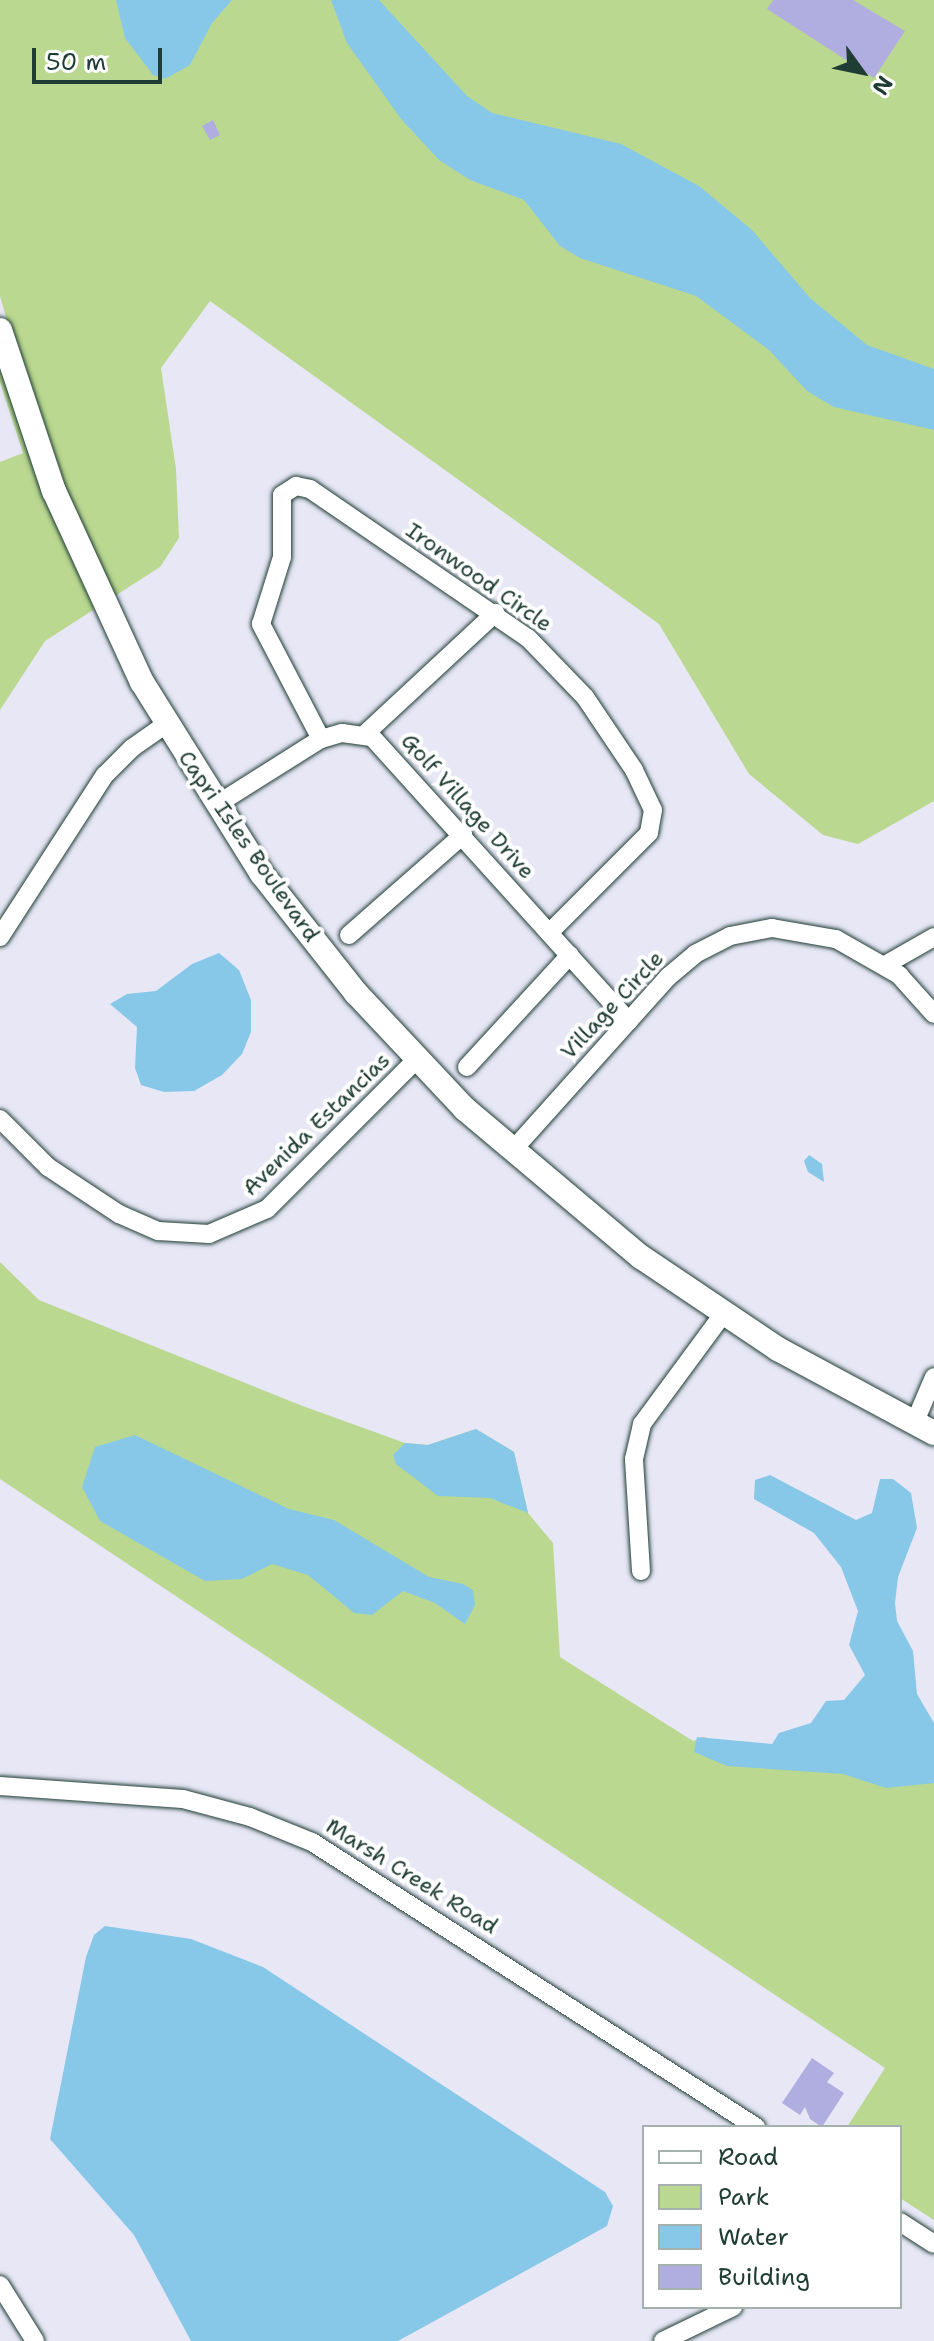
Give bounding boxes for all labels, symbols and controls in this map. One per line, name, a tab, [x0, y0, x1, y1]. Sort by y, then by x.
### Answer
scale bar	[36, 32, 166, 82]
north arrow	[822, 32, 902, 112]
text: 50 m	[46, 46, 106, 78]
text: N	[866, 70, 899, 101]
street label: Ironwood Circle	[401, 517, 557, 637]
street label: Golf Village Drive	[396, 728, 540, 884]
street label: Capri Isles Boulevard	[173, 745, 325, 947]
street label: Village Circle	[555, 945, 669, 1065]
street label: Avenida Estancias	[237, 1047, 395, 1201]
street label: Marsh Creek Road	[321, 1812, 503, 1940]
legend	[642, 2125, 902, 2309]
text: Road	[718, 2141, 778, 2173]
text: Park	[718, 2181, 770, 2213]
text: Water	[718, 2221, 789, 2253]
text: Building	[718, 2261, 810, 2293]

